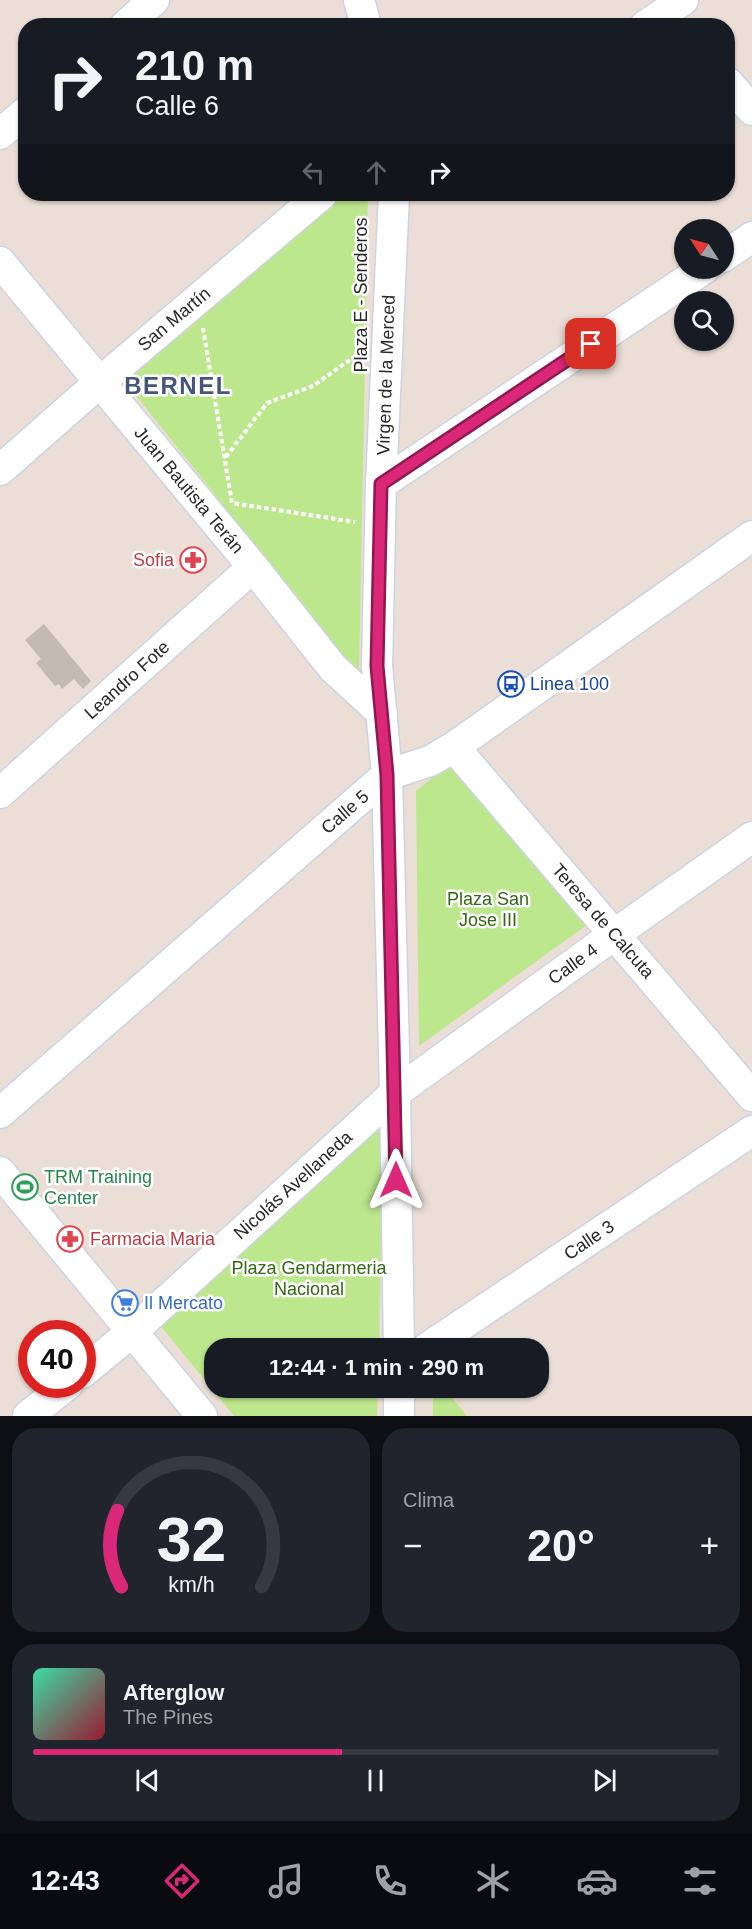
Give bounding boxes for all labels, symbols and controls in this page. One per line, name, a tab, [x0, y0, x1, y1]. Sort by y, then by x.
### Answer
icon: right	[36, 42, 114, 120]
text: 210 m	[135, 42, 254, 89]
text: Calle 6	[135, 91, 219, 121]
icon: left	[297, 156, 330, 189]
icon: ahead	[360, 156, 393, 189]
icon: right	[423, 156, 456, 189]
street label: Plaza E - Senderos	[351, 217, 371, 373]
north arrow	[674, 219, 734, 279]
map controls	[674, 219, 734, 351]
street label: San Martín	[134, 283, 214, 355]
button: search	[674, 291, 734, 351]
street label: Virgen de la Merced	[373, 294, 399, 456]
pin	[565, 318, 616, 369]
icon: arrive	[574, 327, 607, 360]
district label: BERNEL	[124, 372, 232, 399]
street label: Juan Bautista Terán	[130, 423, 248, 557]
pharmacy icon: Sofia	[178, 545, 208, 575]
place label: Sofia	[133, 550, 175, 570]
street label: Leandro Fote	[81, 637, 173, 723]
bus stop icon: Linea 100	[496, 669, 526, 699]
place label: Linea 100	[530, 674, 609, 694]
street label: Calle 5	[317, 786, 373, 838]
street label: Teresa de Calcuta	[548, 860, 659, 983]
park label: Plaza San Jose III	[447, 889, 529, 930]
street label: Calle 4	[544, 939, 602, 989]
street label: Nicolás Avellaneda	[230, 1126, 357, 1243]
position arrow	[364, 1148, 428, 1212]
place label: TRM Training Center	[44, 1167, 152, 1208]
sports icon: TRM Training Center	[10, 1172, 40, 1202]
street label: Calle 3	[560, 1216, 618, 1264]
pharmacy icon: Farmacia Maria	[55, 1224, 85, 1254]
place label: Farmacia Maria	[90, 1229, 216, 1249]
park label: Plaza Gendarmeria Nacional	[231, 1258, 388, 1299]
supermarket icon: Il Mercato	[110, 1288, 140, 1318]
place label: Il Mercato	[144, 1293, 223, 1313]
speed limit sign: 40	[18, 1320, 96, 1398]
text: 12:44 · 1 min · 290 m	[269, 1355, 484, 1380]
text: Clima	[403, 1489, 454, 1511]
text: 32	[156, 1505, 226, 1574]
text: 20°	[527, 1520, 595, 1571]
text: −	[403, 1527, 422, 1564]
text: +	[700, 1527, 719, 1564]
text: km/h	[168, 1573, 214, 1597]
text: Afterglow	[123, 1680, 224, 1705]
text: The Pines	[123, 1706, 213, 1728]
icon: previous	[131, 1764, 164, 1797]
icon: pause	[359, 1764, 392, 1797]
icon: next	[588, 1764, 621, 1797]
icon: directions	[161, 1860, 203, 1902]
icon: music	[265, 1860, 307, 1902]
icon: phone	[369, 1860, 411, 1902]
icon: climate	[472, 1860, 514, 1902]
icon: car	[576, 1860, 618, 1902]
icon: filters	[679, 1860, 721, 1902]
text: 12:43	[31, 1866, 100, 1896]

